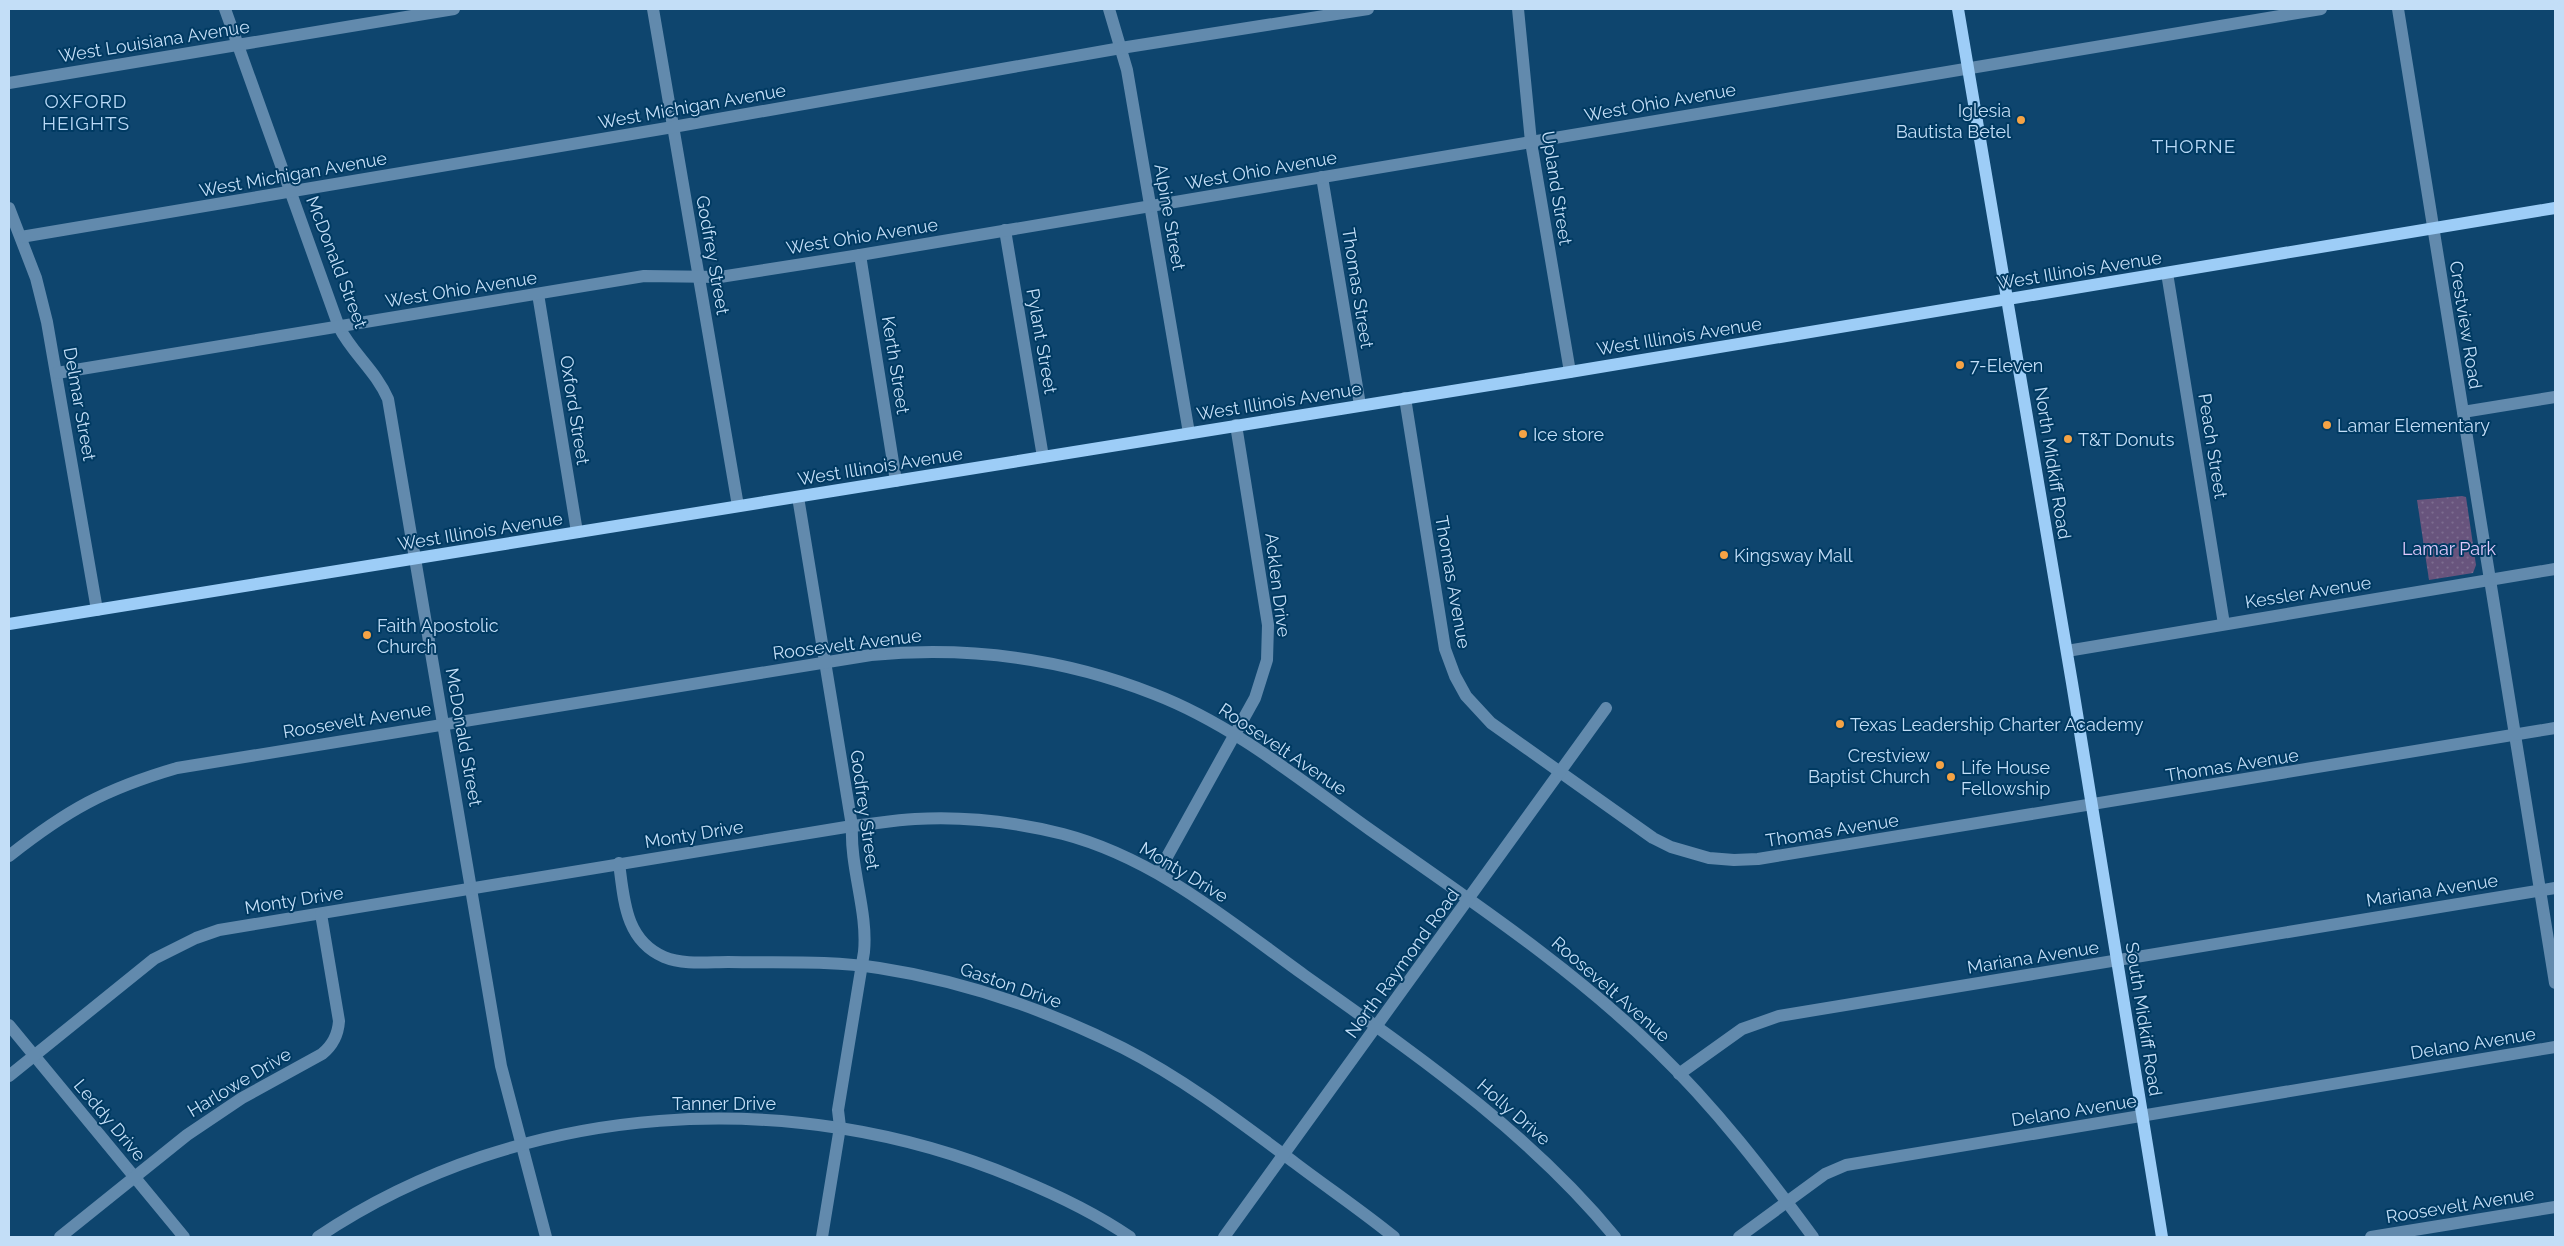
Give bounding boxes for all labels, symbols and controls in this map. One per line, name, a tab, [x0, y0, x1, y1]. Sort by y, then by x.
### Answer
street label: West Louisiana Avenue	[57, 15, 251, 66]
street label: West Ohio Avenue	[1583, 78, 1738, 126]
street label: West Michigan Avenue	[597, 79, 788, 133]
district label: OXFORD HEIGHTS	[42, 90, 130, 134]
place label: Iglesia Bautista Betel	[1896, 100, 2011, 142]
marker: Iglesia Bautista Betel	[2015, 114, 2027, 126]
street label: Upland Street	[1538, 129, 1576, 247]
district label: THORNE	[2152, 135, 2236, 157]
street label: West Ohio Avenue	[1184, 146, 1339, 194]
street label: West Michigan Avenue	[198, 147, 389, 201]
street label: Alpine Street	[1150, 162, 1190, 272]
street label: McDonald Street	[302, 193, 372, 331]
street label: Godfrey Street	[692, 194, 734, 316]
street label: West Ohio Avenue	[785, 214, 940, 258]
street label: Thomas Street	[1338, 226, 1378, 350]
street label: West Illinois Avenue	[1995, 247, 2163, 293]
street label: Crestview Road	[2446, 259, 2486, 391]
street label: West Ohio Avenue	[384, 267, 539, 311]
street label: Pylant Street	[1022, 287, 1062, 395]
street label: West Illinois Avenue	[1595, 313, 1763, 359]
street label: Kerth Street	[878, 315, 914, 415]
street label: Delmar Street	[60, 346, 100, 462]
street label: Oxford Street	[556, 354, 594, 466]
place label: 7-Eleven	[1970, 355, 2043, 376]
marker: 7-Eleven	[1954, 359, 1966, 371]
street label: West Illinois Avenue	[1195, 378, 1363, 424]
street label: North Midkiff Road	[2031, 385, 2075, 541]
street label: Peach Street	[2194, 392, 2232, 500]
place label: Lamar Elementary	[2337, 415, 2490, 436]
marker: Lamar Elementary	[2321, 419, 2333, 431]
place label: Ice store	[1533, 424, 1605, 445]
marker: Ice store	[1517, 428, 1529, 440]
place label: T&T Donuts	[2078, 429, 2175, 450]
marker: T&T Donuts	[2062, 433, 2074, 445]
street label: West Illinois Avenue	[796, 443, 964, 489]
street label: West Illinois Avenue	[396, 508, 564, 554]
street label: Thomas Avenue	[1431, 514, 1475, 650]
street label: Acklen Drive	[1261, 532, 1295, 639]
park label: Lamar Park	[2402, 538, 2496, 559]
place label: Kingsway Mall	[1734, 545, 1853, 566]
marker: Kingsway Mall	[1718, 549, 1730, 561]
street label: Kessler Avenue	[2243, 572, 2373, 612]
place label: Faith Apostolic Church	[377, 615, 499, 657]
street label: Roosevelt Avenue	[771, 624, 923, 664]
marker: Faith Apostolic Church	[361, 629, 373, 641]
street label: McDonald Street	[442, 666, 486, 808]
street label: Roosevelt Avenue	[281, 698, 433, 742]
street label: Roosevelt Avenue	[1215, 698, 1351, 800]
place label: Texas Leadership Charter Academy	[1850, 714, 2144, 735]
marker: Texas Leadership Charter Academy	[1834, 718, 1846, 730]
street label: Thomas Avenue	[2164, 744, 2300, 786]
place label: Crestview Baptist Church	[1808, 745, 1930, 787]
street label: Godfrey Street	[846, 749, 884, 871]
place label: Life House Fellowship	[1961, 757, 2050, 799]
marker: Crestview Baptist Church	[1934, 759, 1946, 771]
marker: Life House Fellowship	[1945, 771, 1957, 783]
street label: Thomas Avenue	[1764, 809, 1900, 851]
street label: Monty Drive	[643, 816, 745, 852]
street label: Monty Drive	[1136, 837, 1232, 907]
street label: Mariana Avenue	[2365, 869, 2500, 911]
street label: Monty Drive	[243, 882, 345, 918]
street label: North Raymond Road	[1341, 884, 1463, 1042]
street label: Roosevelt Avenue	[1548, 932, 1675, 1046]
street label: Mariana Avenue	[1966, 936, 2101, 978]
street label: South Midkiff Road	[2121, 940, 2167, 1098]
street label: Gaston Drive	[957, 958, 1065, 1012]
street label: Delano Avenue	[2409, 1023, 2538, 1063]
street label: Harlowe Drive	[183, 1043, 295, 1121]
street label: Leddy Drive	[70, 1075, 150, 1165]
street label: Holly Drive	[1473, 1075, 1555, 1150]
street label: Delano Avenue	[2010, 1090, 2139, 1130]
street label: Tanner Drive	[672, 1093, 776, 1114]
street label: Roosevelt Avenue	[2384, 1183, 2536, 1227]

